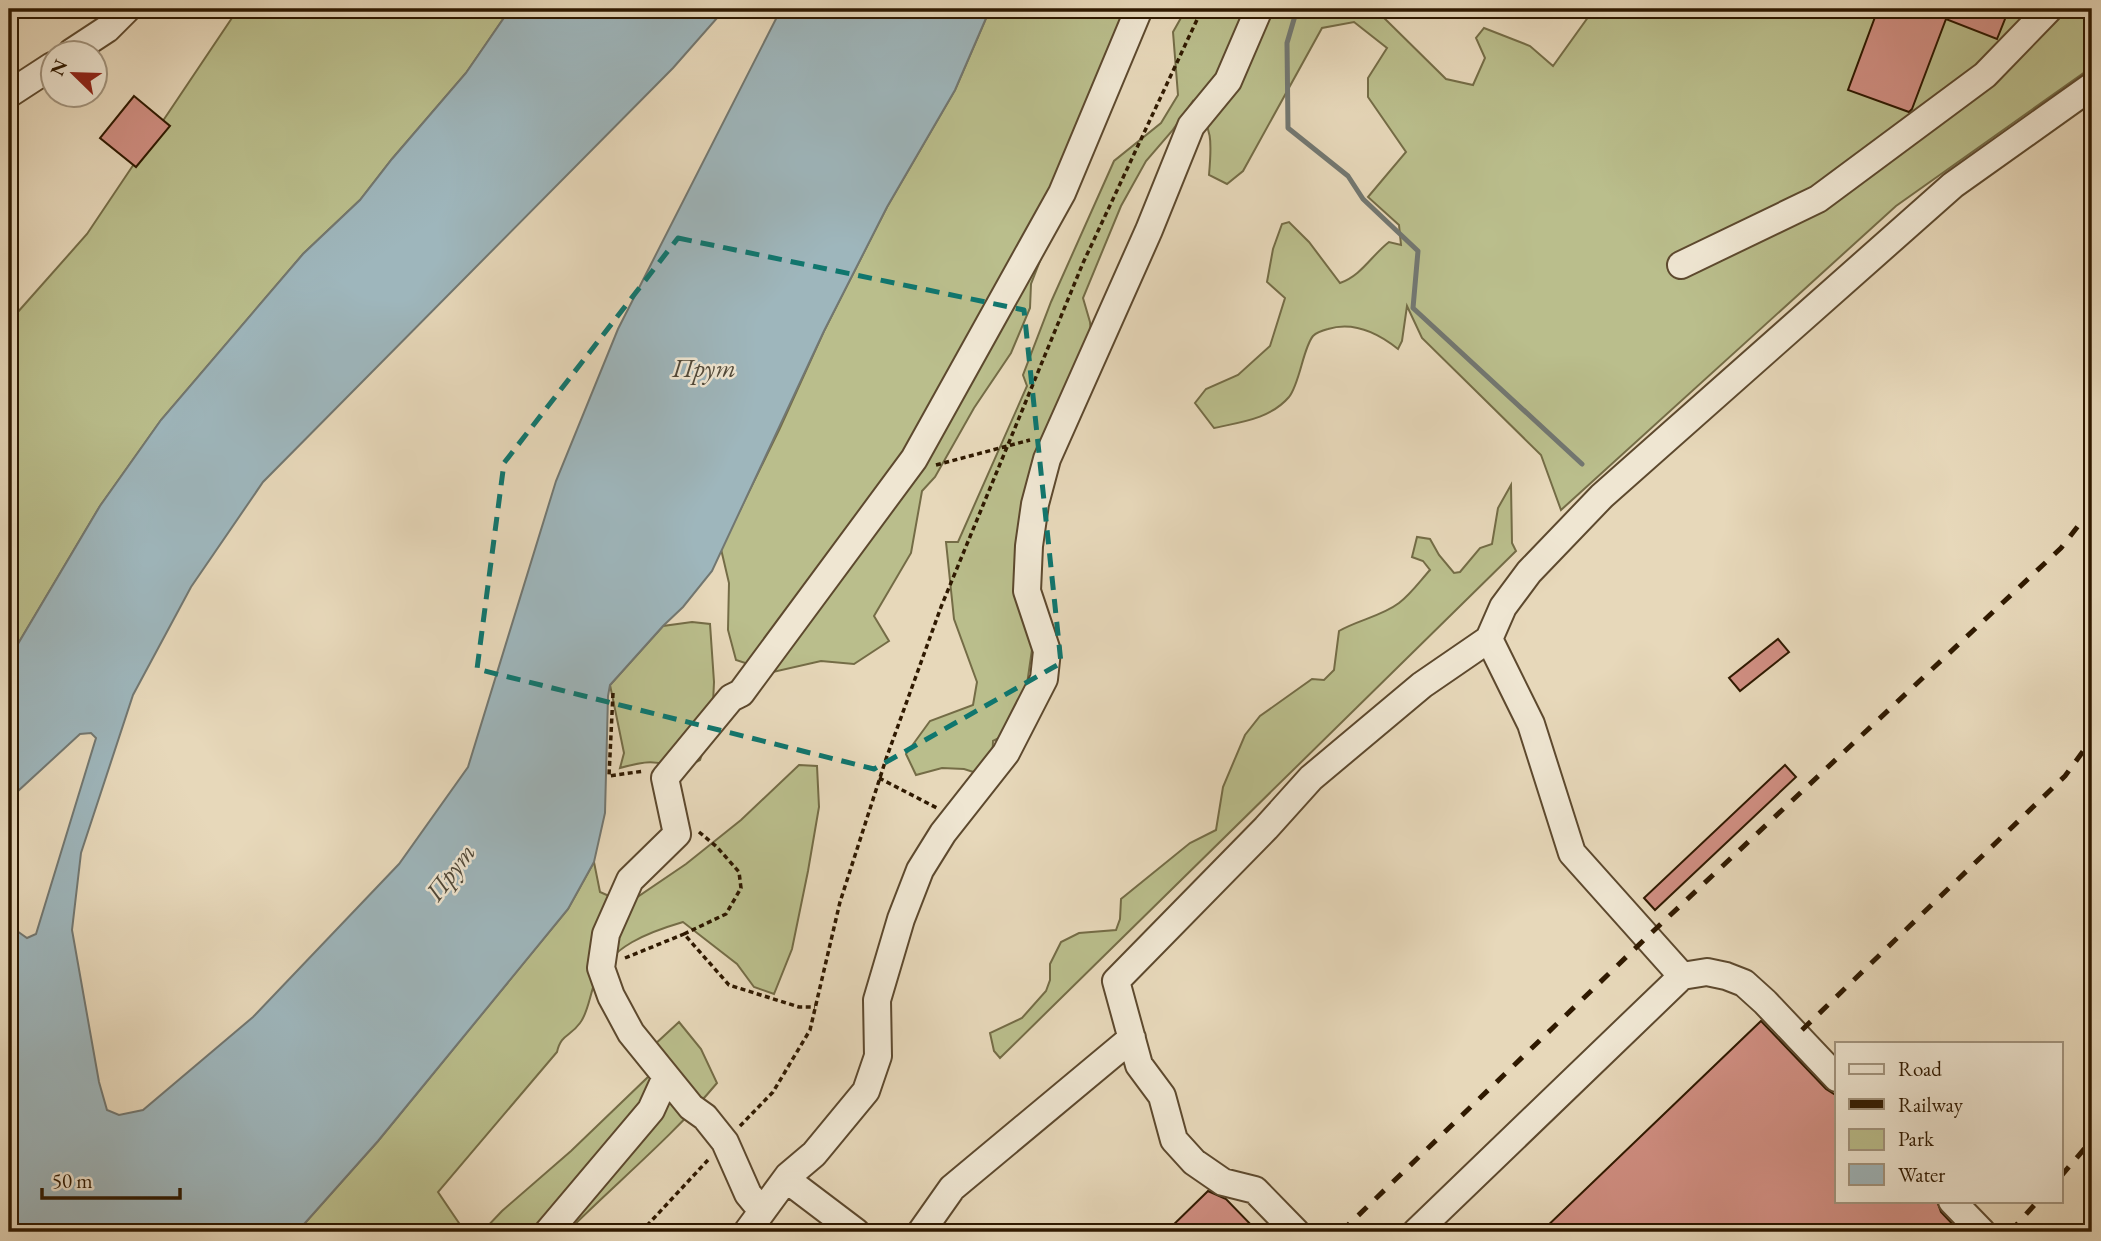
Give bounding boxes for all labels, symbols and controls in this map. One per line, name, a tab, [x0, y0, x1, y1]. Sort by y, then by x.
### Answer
north arrow	[38, 38, 108, 108]
text: N	[44, 55, 74, 80]
water label: Прут	[671, 351, 736, 385]
water label: Прут	[417, 836, 483, 908]
legend	[1835, 1042, 2062, 1202]
text: Road	[1898, 1055, 1942, 1082]
text: Railway	[1898, 1091, 1964, 1118]
text: Park	[1898, 1125, 1935, 1152]
scale bar	[42, 1157, 180, 1201]
text: Water	[1898, 1161, 1945, 1188]
text: 50 m	[52, 1167, 93, 1194]

